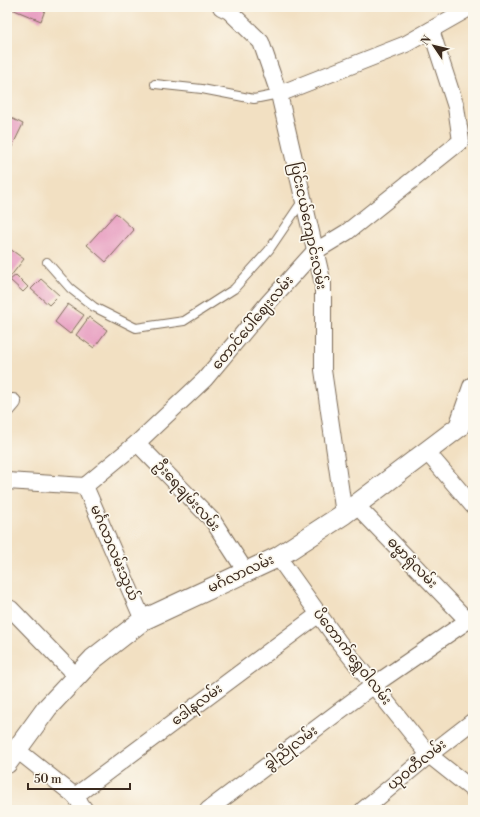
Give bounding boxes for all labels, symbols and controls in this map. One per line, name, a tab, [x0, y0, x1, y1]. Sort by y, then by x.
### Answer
north arrow	[414, 26, 454, 66]
text: N	[418, 33, 435, 48]
street label: ပြင်းငယ်ကျောင်းလမ်း	[284, 160, 332, 292]
street label: တောင်ပေါ်ဈေးလမ်း	[207, 271, 299, 375]
street label: ဦးရေချမ်းလမ်း	[149, 455, 225, 537]
street label: မင်္ဂလာလမ်းသွယ်	[85, 501, 144, 604]
street label: ဓမ္မာရုံလမ်း	[381, 532, 442, 594]
street label: မင်္ဂလာလမ်း	[204, 549, 277, 597]
street label: ပိတောက်ရွှေဝါလမ်း	[307, 604, 397, 710]
street label: ဒေါနလမ်း	[167, 678, 227, 732]
street label: ခွါညိုလမ်း	[259, 720, 323, 776]
street label: ယုဝတီလမ်း	[382, 734, 452, 796]
scale bar	[28, 765, 130, 791]
text: 50 m	[34, 772, 62, 787]

